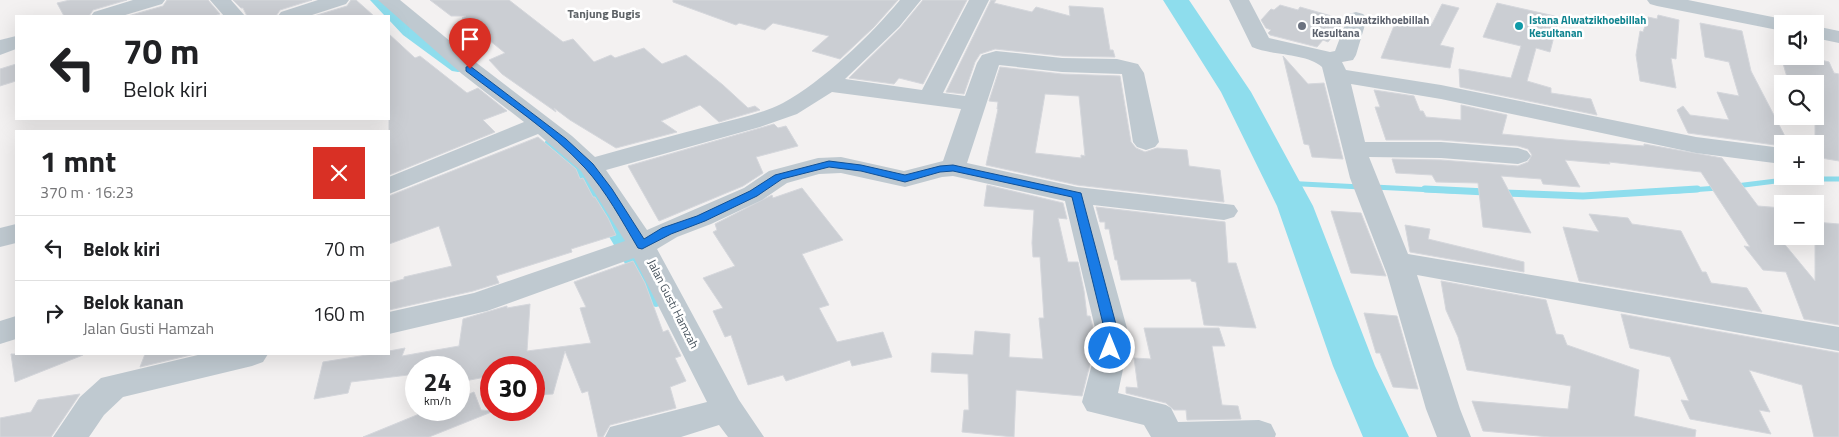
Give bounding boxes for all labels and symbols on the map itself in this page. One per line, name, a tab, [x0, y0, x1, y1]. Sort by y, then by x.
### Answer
district label: Tanjung Bugis	[568, 4, 641, 23]
place label: Istana Alwatzikhoebillah Kesultana	[1312, 12, 1429, 41]
place label: Istana Alwatzikhoebillah Kesultanan	[1529, 12, 1646, 41]
pin	[449, 18, 491, 69]
marker: Istana Alwatzikhoebillah Kesultana	[1296, 20, 1308, 32]
marker: Istana Alwatzikhoebillah Kesultanan	[1513, 20, 1525, 32]
street label: Jalan Gusti Hamzah	[643, 256, 704, 352]
position arrow	[1083, 321, 1135, 373]
speed limit sign: 30	[480, 356, 545, 421]

